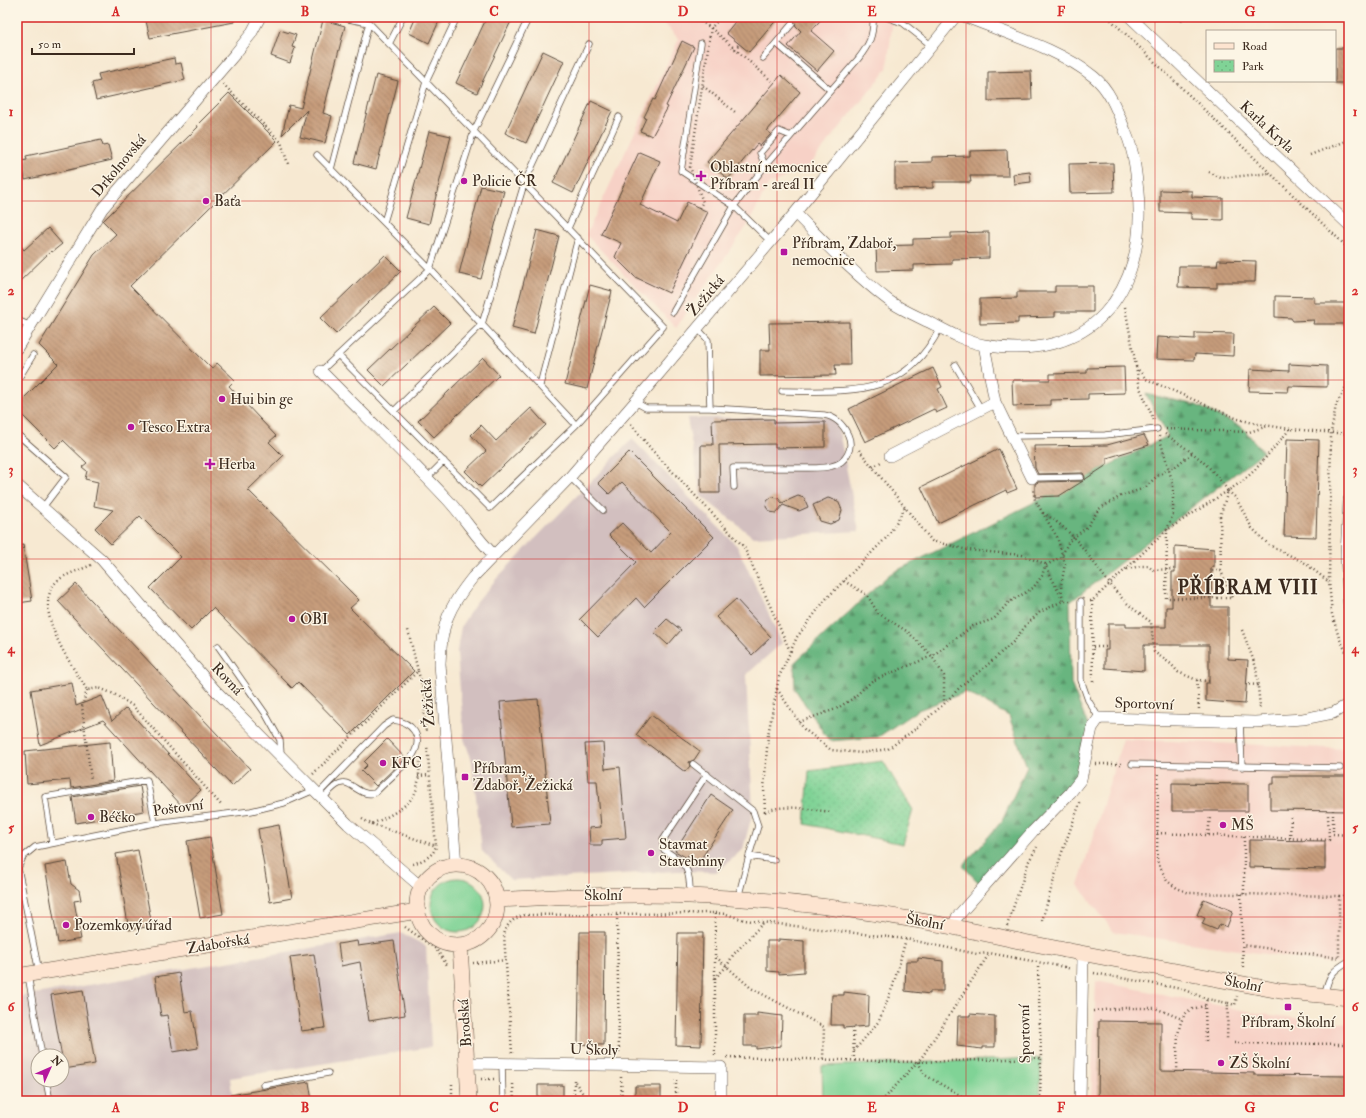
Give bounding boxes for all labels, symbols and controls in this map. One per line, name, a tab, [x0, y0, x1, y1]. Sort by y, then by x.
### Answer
text: A	[111, 4, 121, 20]
text: B	[301, 4, 309, 20]
text: C	[489, 4, 499, 20]
text: D	[678, 4, 689, 20]
text: E	[867, 4, 877, 20]
text: F	[1057, 4, 1066, 20]
text: G	[1245, 4, 1256, 20]
scale bar	[32, 30, 134, 56]
legend	[1206, 30, 1336, 82]
text: 50 m	[38, 37, 62, 52]
text: Road	[1242, 39, 1267, 54]
text: Park	[1242, 59, 1264, 74]
street label: Karla Kryla	[1236, 97, 1299, 158]
text: 1	[9, 104, 14, 120]
text: 1	[1353, 104, 1358, 120]
street label: Drkolnovská	[88, 130, 151, 201]
place label: Oblastní nemocnice Příbram - areál II	[710, 158, 827, 194]
place label: Policie ČR	[472, 170, 538, 191]
marker: Oblastní nemocnice Příbram - areál II	[695, 170, 707, 182]
marker: Policie ČR	[459, 176, 469, 186]
place label: Baťa	[214, 192, 242, 211]
marker: Baťa	[201, 196, 211, 206]
place label: Příbram, Zdaboř, nemocnice	[792, 234, 897, 270]
marker: Příbram, Zdaboř, nemocnice	[779, 247, 789, 257]
street label: Žežická	[682, 270, 729, 320]
text: 2	[8, 283, 15, 299]
text: 2	[1352, 283, 1359, 299]
place label: Hui bin ge	[230, 390, 293, 409]
marker: Hui bin ge	[217, 394, 227, 404]
place label: Tesco Extra	[139, 418, 211, 437]
marker: Tesco Extra	[126, 422, 136, 432]
place label: Herba	[218, 455, 256, 474]
marker: Herba	[205, 459, 215, 469]
text: 3	[9, 462, 14, 478]
text: 3	[1353, 462, 1358, 478]
district label: PŘÍBRAM VIII	[1177, 573, 1319, 600]
place label: OBI	[300, 610, 328, 629]
marker: OBI	[287, 614, 297, 624]
text: 4	[6, 641, 15, 657]
text: 4	[1350, 641, 1359, 657]
street label: Rovná	[207, 659, 247, 700]
street label: Žežická	[414, 677, 440, 728]
street label: Sportovní	[1114, 693, 1175, 716]
place label: KFC	[391, 754, 422, 773]
marker: KFC	[378, 758, 388, 768]
place label: Příbram, Zdaboř, Žežická	[473, 759, 573, 795]
marker: Příbram, Zdaboř, Žežická	[460, 772, 470, 782]
street label: Poštovní	[152, 795, 205, 821]
place label: Béčko	[99, 808, 135, 827]
marker: Béčko	[86, 812, 96, 822]
place label: MŠ	[1231, 814, 1254, 835]
text: 5	[8, 820, 14, 836]
marker: MŠ	[1218, 820, 1228, 830]
text: 5	[1352, 820, 1358, 836]
place label: Stavmat Stavebniny	[659, 835, 724, 871]
marker: Stavmat Stavebniny	[646, 848, 656, 858]
street label: Školní	[584, 884, 623, 905]
street label: Školní	[905, 907, 947, 935]
place label: Pozemkový úřad	[74, 916, 172, 935]
marker: Pozemkový úřad	[61, 920, 71, 930]
street label: Zdabořská	[185, 930, 252, 958]
street label: Školní	[1223, 969, 1265, 997]
street label: Brodská	[454, 997, 476, 1048]
text: 6	[8, 999, 16, 1015]
text: 6	[1352, 999, 1360, 1015]
marker: Příbram, Školní	[1283, 1002, 1293, 1012]
street label: Sportovní	[1015, 1003, 1036, 1064]
place label: Příbram, Školní	[1241, 1011, 1336, 1032]
street label: U Školy	[570, 1038, 619, 1060]
north arrow	[30, 1048, 70, 1088]
text: N	[48, 1052, 66, 1070]
place label: ZŠ Školní	[1229, 1052, 1291, 1073]
marker: ZŠ Školní	[1216, 1058, 1226, 1068]
text: A	[111, 1100, 121, 1116]
text: B	[301, 1100, 309, 1116]
text: C	[489, 1100, 499, 1116]
text: D	[678, 1100, 689, 1116]
text: E	[867, 1100, 877, 1116]
text: F	[1057, 1100, 1066, 1116]
text: G	[1245, 1100, 1256, 1116]

